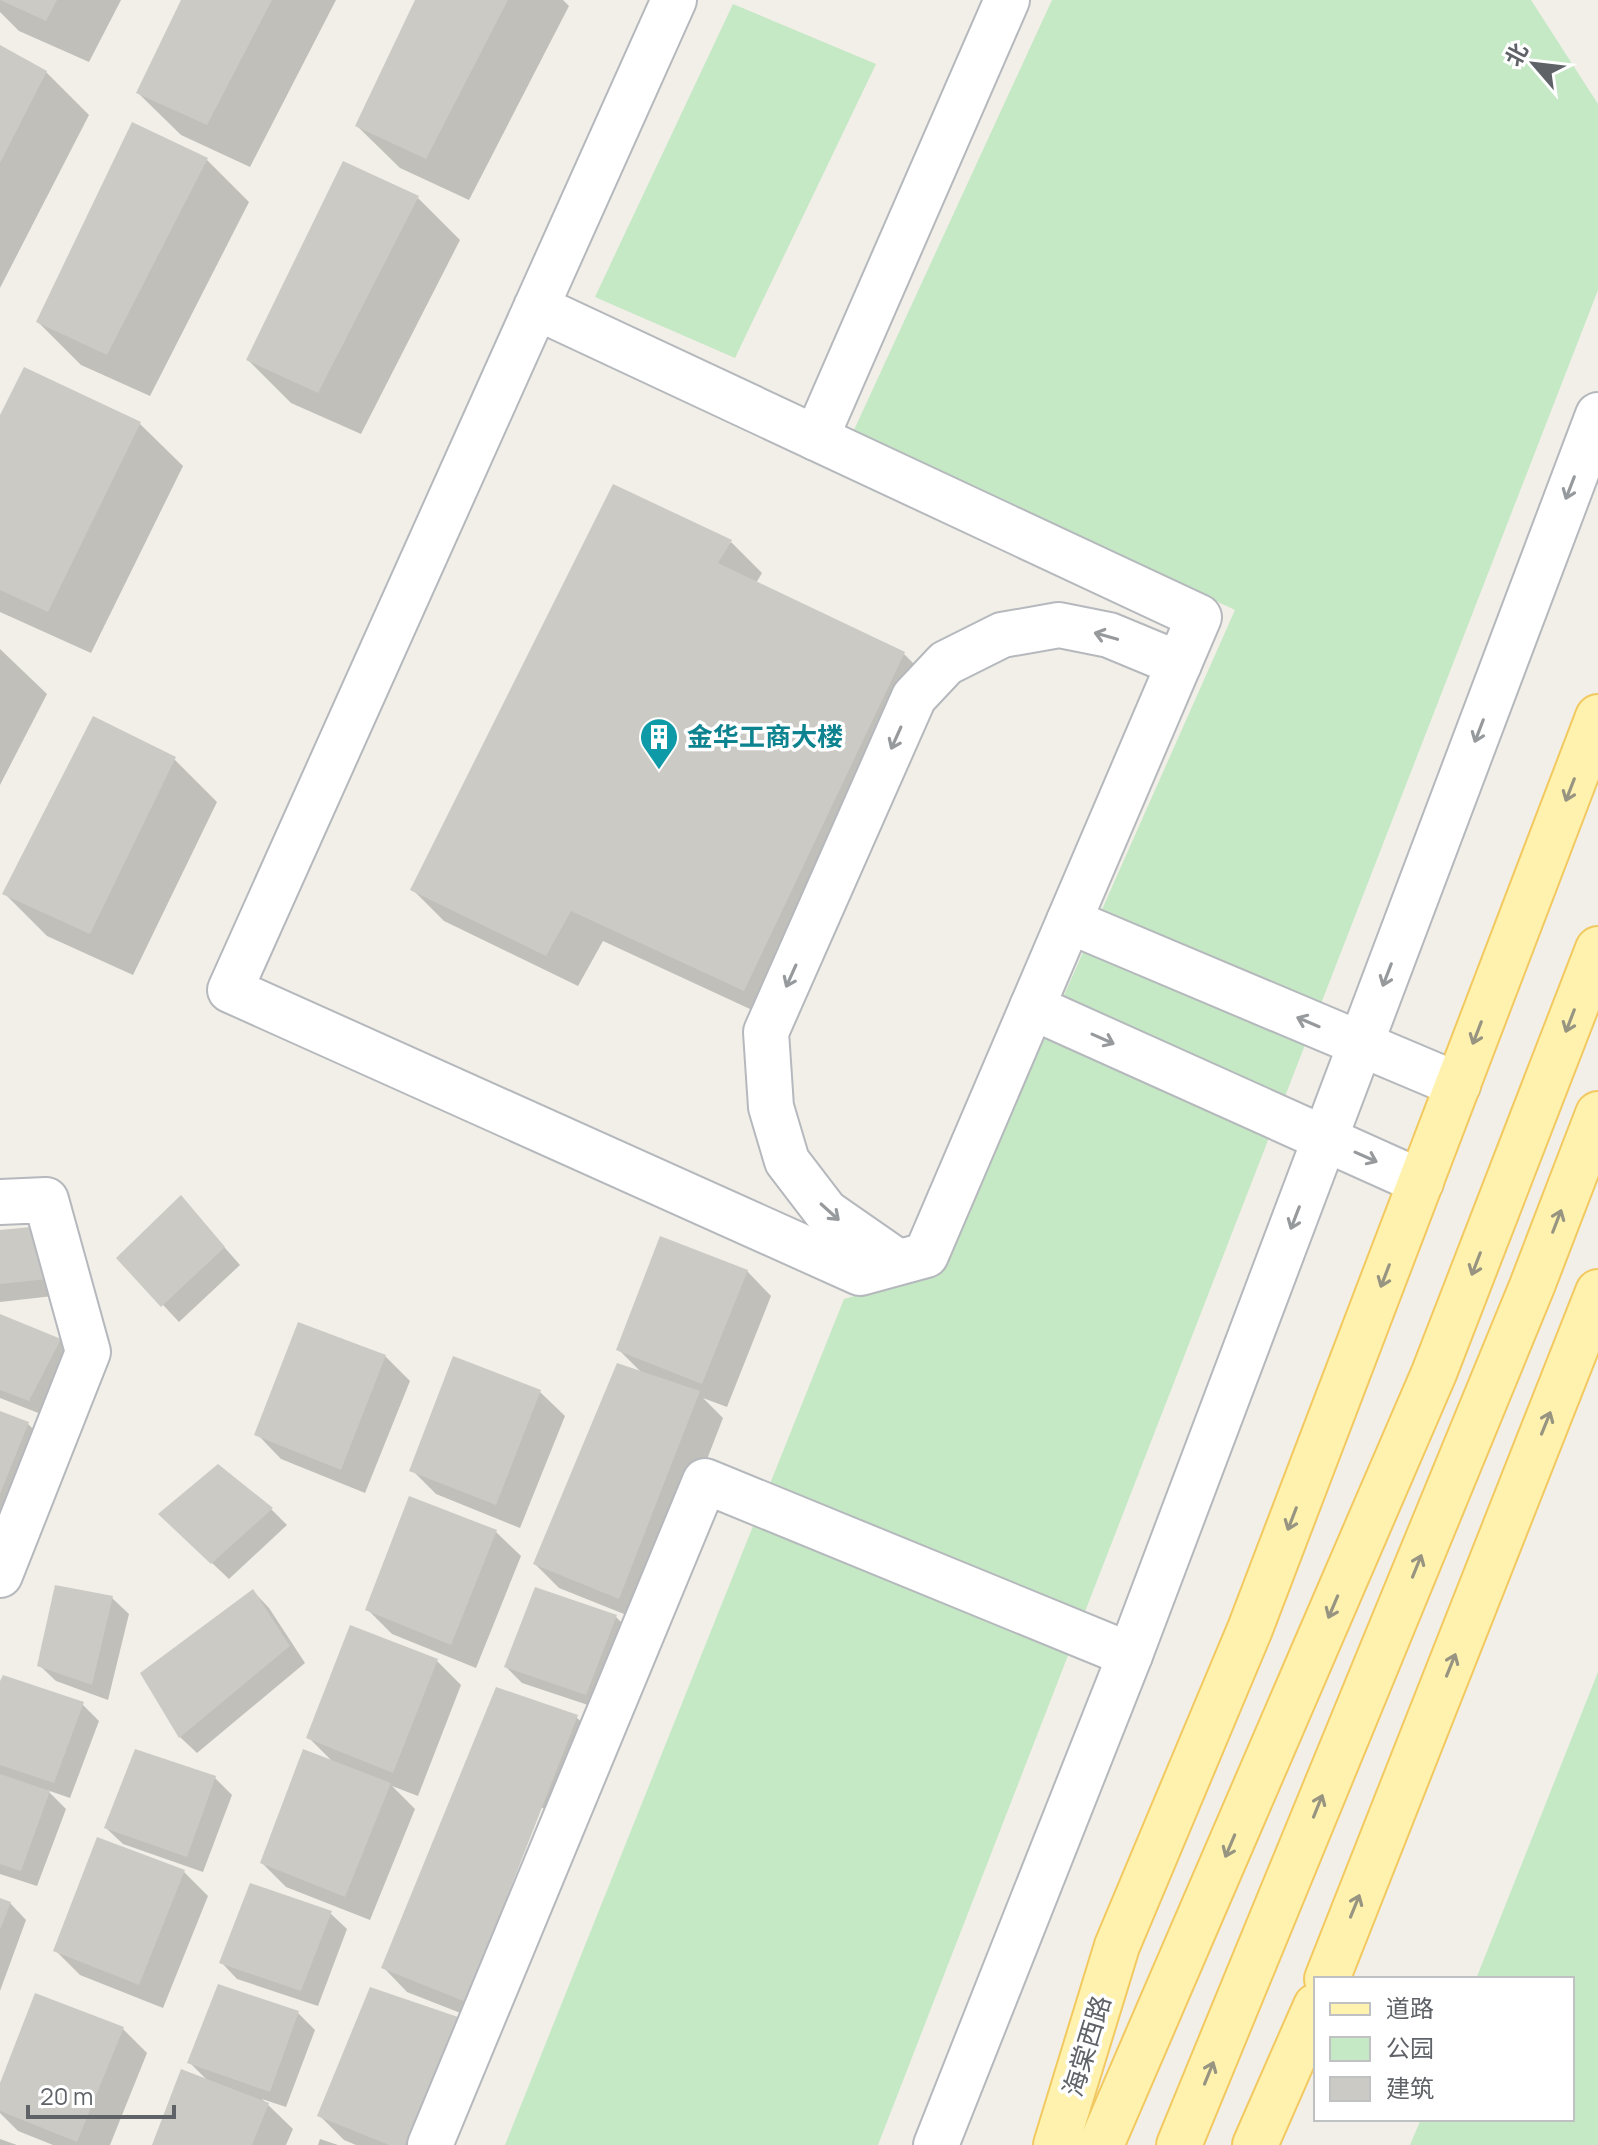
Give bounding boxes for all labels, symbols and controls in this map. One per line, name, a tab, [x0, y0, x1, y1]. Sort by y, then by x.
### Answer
north arrow	[1494, 24, 1574, 104]
text: 北	[1498, 38, 1535, 71]
one-way arrow	[1562, 475, 1577, 500]
one-way arrow	[1094, 627, 1120, 642]
building icon: 金华工商大楼	[638, 716, 680, 771]
place label: 金华工商大楼	[687, 718, 843, 754]
one-way arrow	[1471, 718, 1485, 743]
one-way arrow	[888, 725, 903, 750]
one-way arrow	[1562, 777, 1576, 802]
one-way arrow	[1379, 962, 1393, 987]
one-way arrow	[783, 963, 798, 987]
one-way arrow	[1562, 1008, 1576, 1033]
one-way arrow	[1296, 1013, 1321, 1028]
one-way arrow	[1469, 1020, 1483, 1045]
one-way arrow	[1090, 1033, 1115, 1048]
one-way arrow	[1353, 1151, 1378, 1166]
one-way arrow	[819, 1203, 839, 1221]
one-way arrow	[1287, 1205, 1301, 1230]
one-way arrow	[1551, 1209, 1565, 1234]
one-way arrow	[1468, 1251, 1482, 1276]
one-way arrow	[1377, 1263, 1391, 1288]
one-way arrow	[1540, 1411, 1555, 1436]
one-way arrow	[1284, 1506, 1298, 1531]
one-way arrow	[1411, 1554, 1425, 1579]
one-way arrow	[1325, 1595, 1340, 1619]
one-way arrow	[1445, 1653, 1459, 1678]
one-way arrow	[1312, 1794, 1327, 1819]
one-way arrow	[1221, 1833, 1236, 1858]
one-way arrow	[1349, 1894, 1364, 1919]
legend	[1314, 1977, 1574, 2121]
street label: 海棠西路	[1054, 1991, 1118, 2101]
text: 道路	[1386, 1991, 1434, 2024]
text: 公园	[1386, 2031, 1434, 2064]
one-way arrow	[1203, 2061, 1217, 2086]
scale bar	[28, 2069, 174, 2119]
text: 建筑	[1386, 2071, 1434, 2104]
text: 20 m	[40, 2079, 93, 2112]

